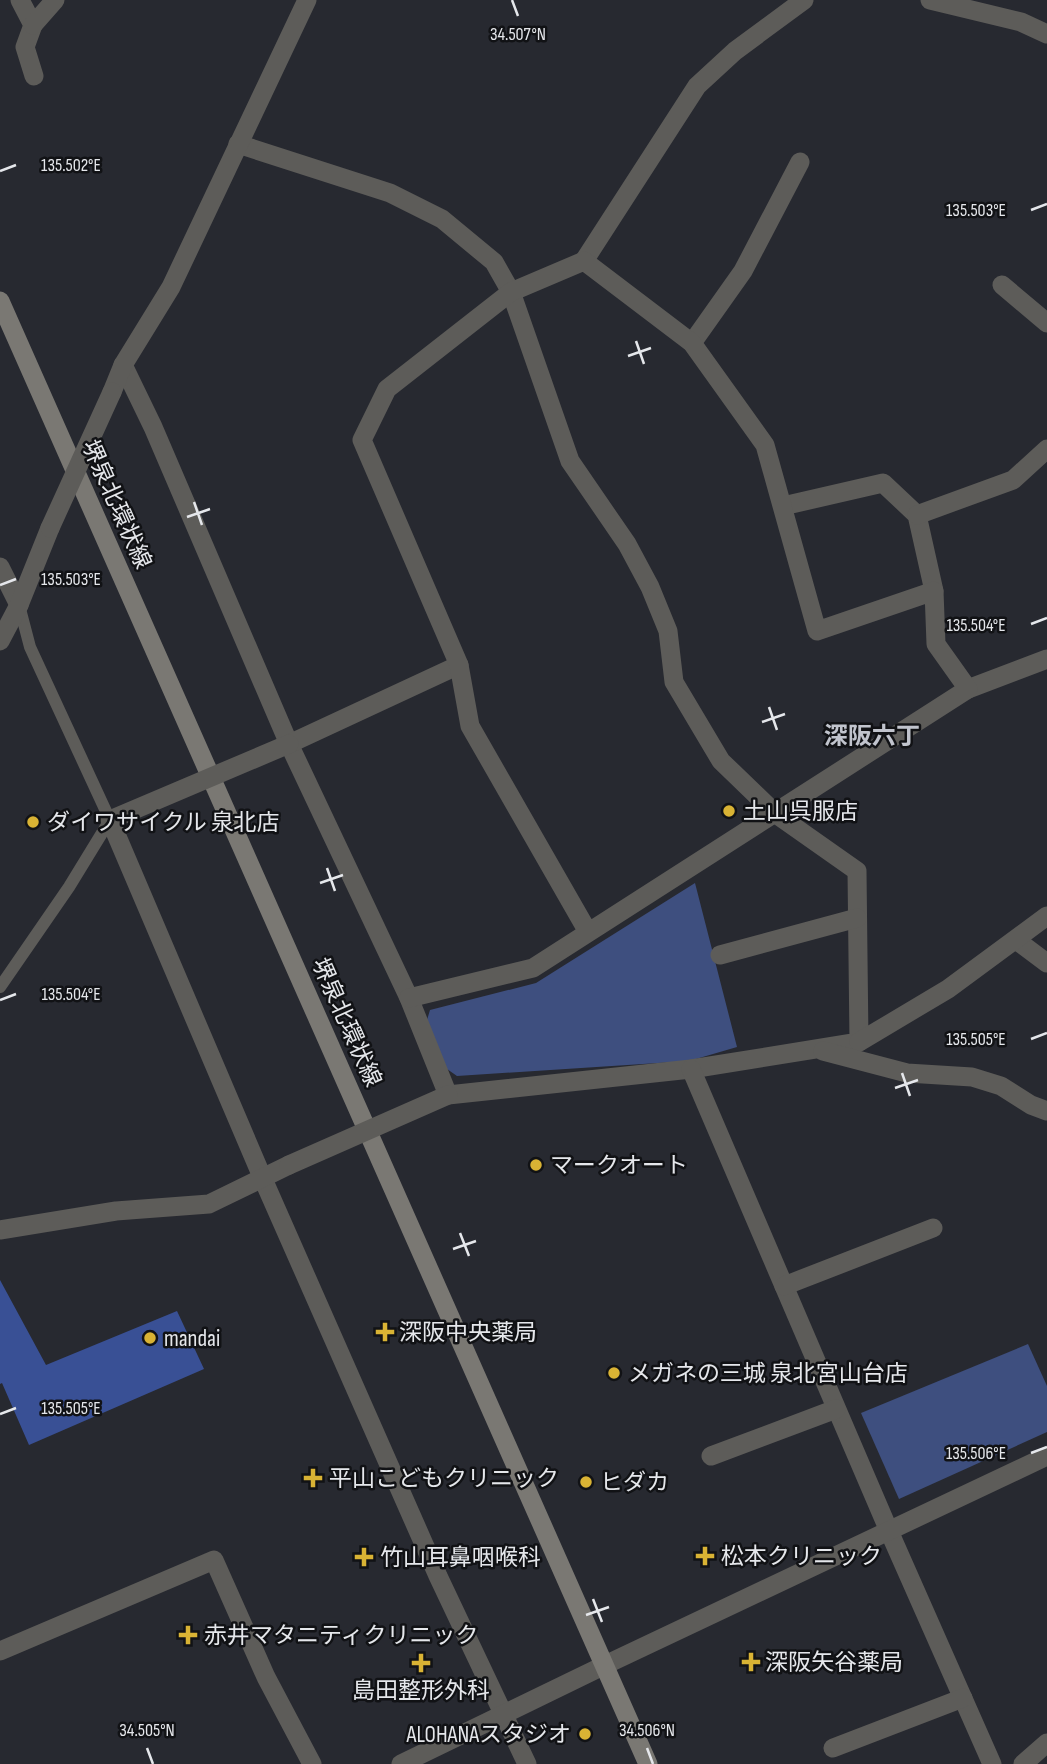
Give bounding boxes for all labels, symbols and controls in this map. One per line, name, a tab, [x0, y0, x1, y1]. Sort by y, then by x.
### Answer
text: 34.507°N	[490, 24, 546, 45]
text: 135.502°E	[41, 155, 101, 176]
text: 135.503°E	[946, 200, 1006, 221]
street label: 堺泉北環状線	[75, 436, 157, 573]
text: 135.503°E	[41, 569, 101, 590]
text: 135.504°E	[946, 615, 1006, 636]
district label: 深阪六丁	[824, 722, 920, 751]
place label: 土山呉服店	[743, 798, 858, 826]
marker: 土山呉服店	[721, 803, 737, 819]
place label: ダイワサイクル 泉北店	[47, 809, 280, 837]
marker: ダイワサイクル 泉北店	[25, 814, 41, 830]
street label: 堺泉北環状線	[305, 954, 387, 1091]
text: 135.504°E	[41, 984, 101, 1005]
text: 135.505°E	[946, 1029, 1006, 1050]
place label: マークオート	[550, 1152, 688, 1180]
marker: マークオート	[528, 1157, 544, 1173]
place label: 深阪中央薬局	[399, 1319, 537, 1347]
marker: 深阪中央薬局	[377, 1324, 393, 1340]
place label: mandai	[164, 1325, 220, 1353]
marker: mandai	[142, 1330, 158, 1346]
place label: メガネの三城 泉北宮山台店	[628, 1360, 908, 1388]
marker: メガネの三城 泉北宮山台店	[606, 1365, 622, 1381]
text: 135.505°E	[41, 1398, 101, 1419]
text: 135.506°E	[946, 1443, 1006, 1464]
place label: 平山こどもクリニック	[329, 1465, 559, 1493]
marker: 平山こどもクリニック	[303, 1468, 323, 1488]
place label: ヒダカ	[600, 1469, 669, 1497]
marker: ヒダカ	[578, 1474, 594, 1490]
place label: 松本クリニック	[721, 1543, 882, 1571]
place label: 竹山耳鼻咽喉科	[380, 1544, 541, 1572]
marker: 松本クリニック	[695, 1546, 715, 1566]
marker: 竹山耳鼻咽喉科	[354, 1547, 374, 1567]
place label: 赤井マタニティクリニック	[204, 1622, 479, 1650]
marker: 赤井マタニティクリニック	[178, 1625, 198, 1645]
place label: 深阪矢谷薬局	[765, 1649, 903, 1677]
marker: 島田整形外科	[411, 1653, 431, 1673]
marker: 深阪矢谷薬局	[743, 1654, 759, 1670]
place label: 島田整形外科	[352, 1677, 490, 1705]
text: 34.505°N	[119, 1720, 175, 1741]
text: 34.506°N	[619, 1720, 675, 1741]
place label: ALOHANAスタジオ	[406, 1721, 571, 1749]
marker: ALOHANAスタジオ	[577, 1726, 593, 1742]

